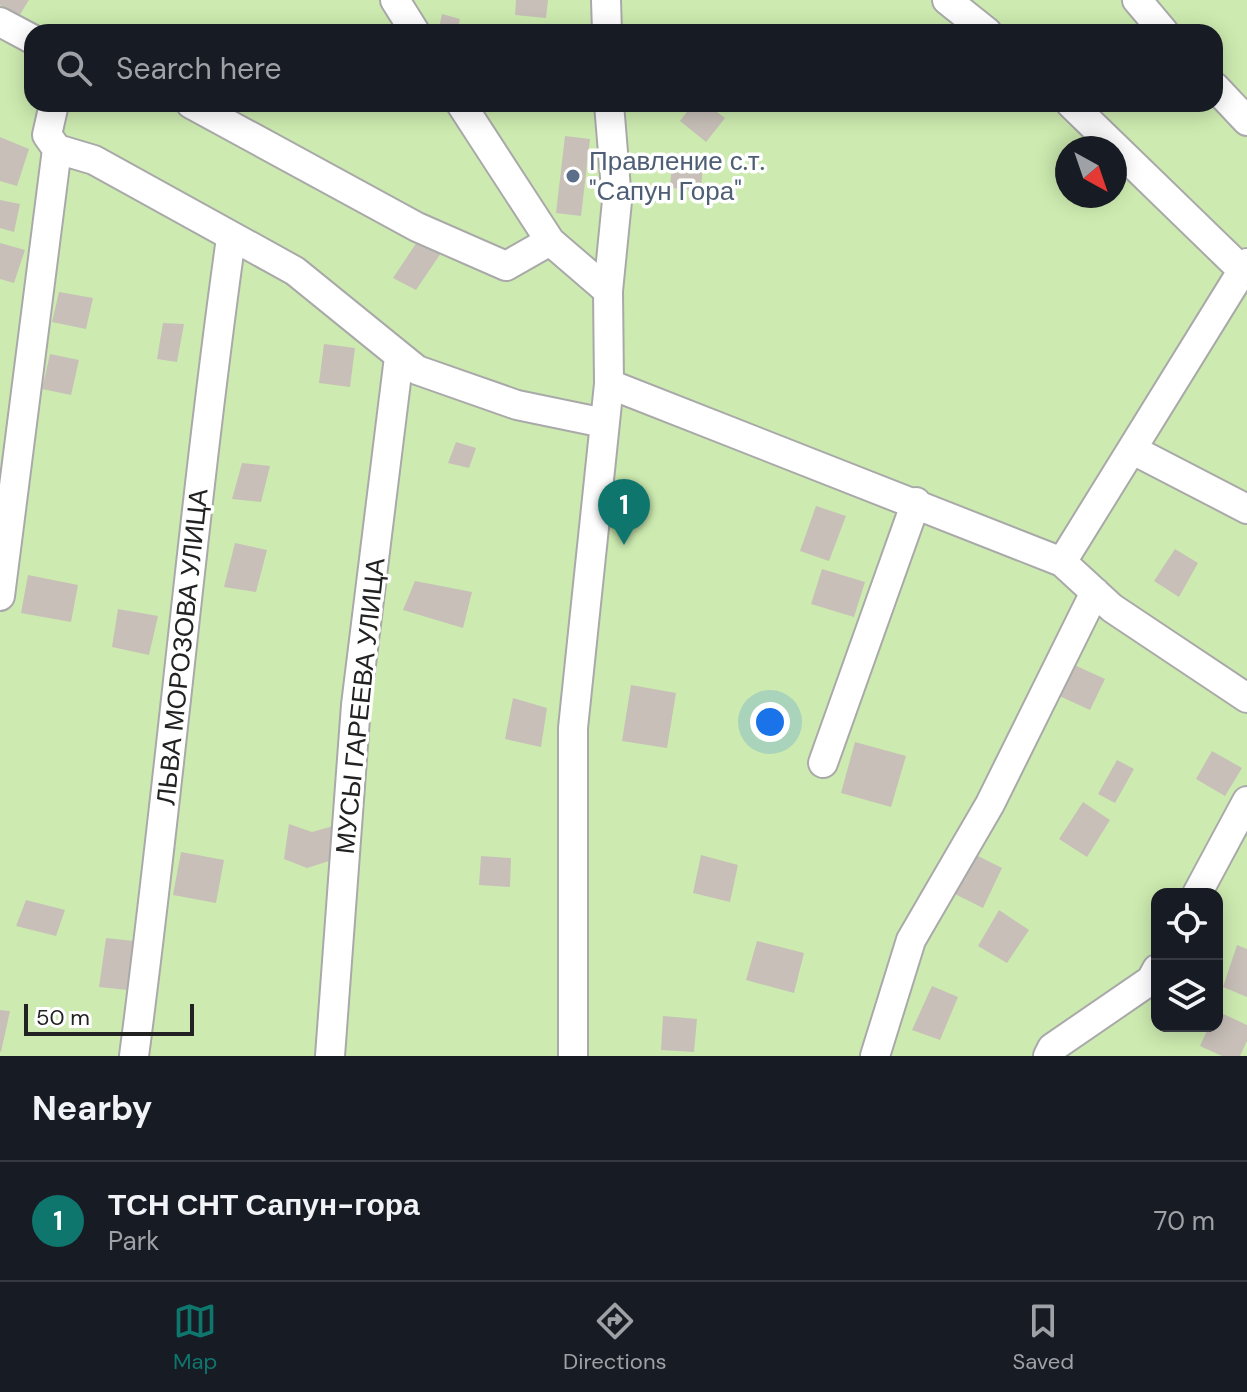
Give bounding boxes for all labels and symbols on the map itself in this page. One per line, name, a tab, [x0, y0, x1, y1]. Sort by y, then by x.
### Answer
north arrow	[1055, 136, 1127, 208]
place label: Правление с.т. "Сапун Гора"	[589, 144, 765, 208]
marker: Правление с.т. "Сапун Гора"	[564, 167, 582, 185]
pin: 1	[598, 479, 650, 545]
street label: ЛЬВА МОРОЗОВА УЛИЦА	[148, 486, 216, 807]
street label: МУСЫ ГАРЕЕВА УЛИЦА	[328, 556, 393, 856]
your location	[750, 702, 790, 742]
scale bar	[24, 1000, 194, 1036]

